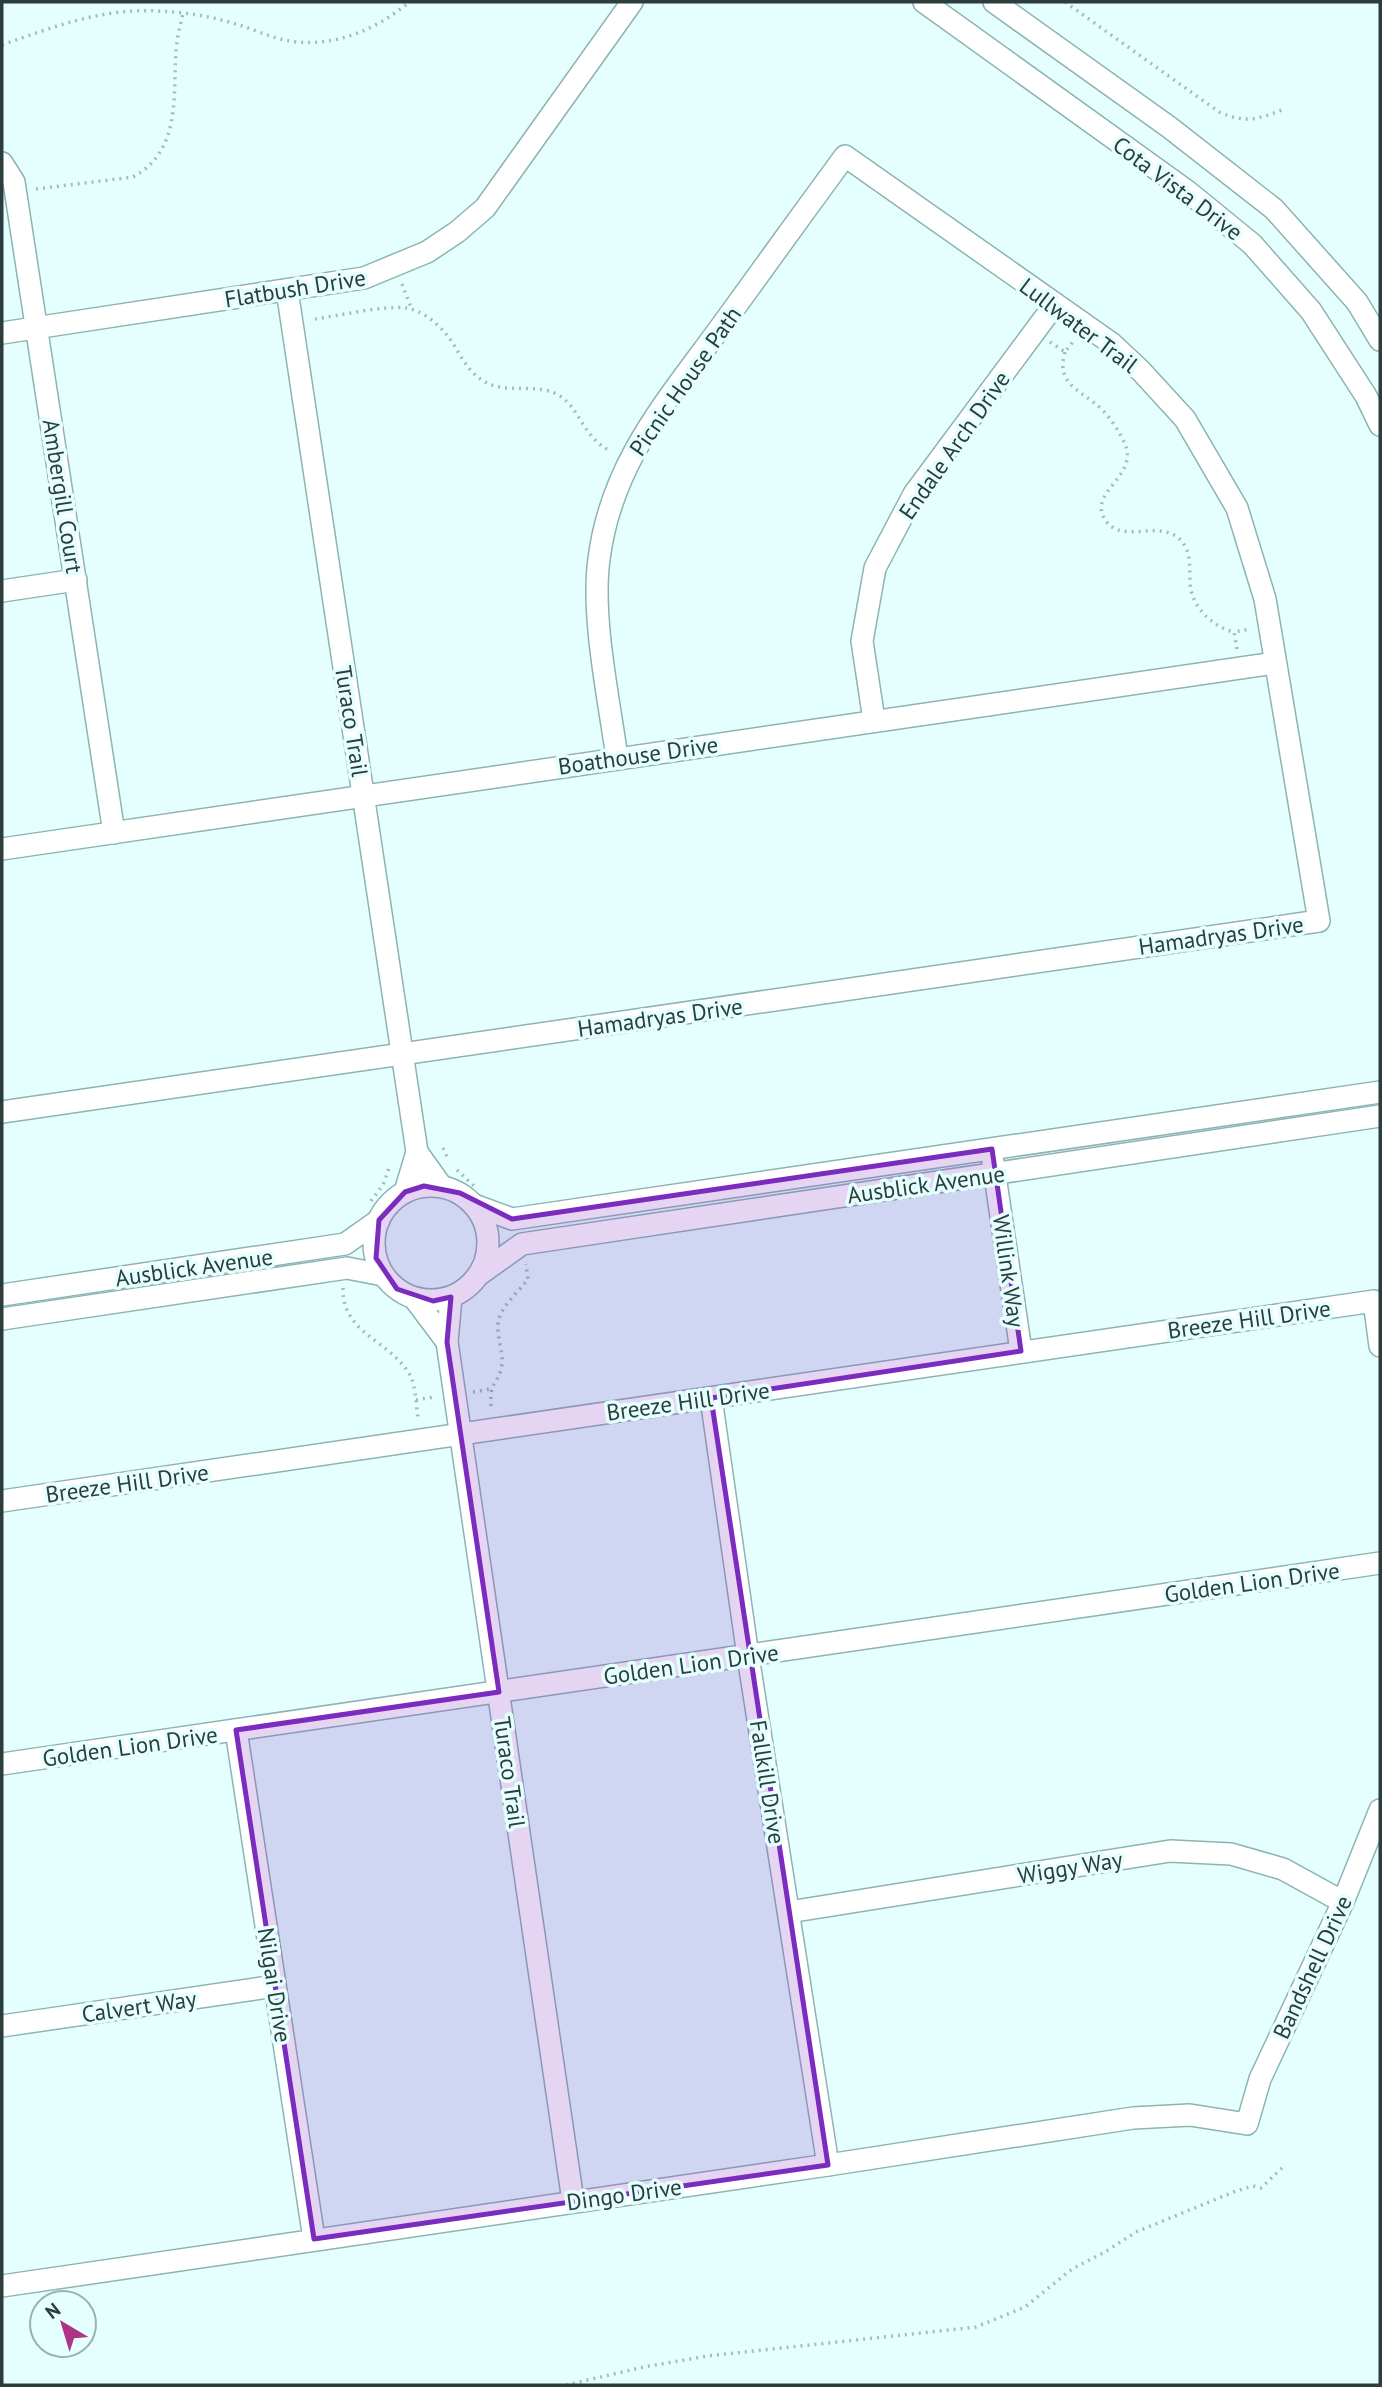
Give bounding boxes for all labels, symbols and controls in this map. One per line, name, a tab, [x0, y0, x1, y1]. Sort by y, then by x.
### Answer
street label: Cota Vista Drive	[1107, 130, 1249, 246]
street label: Flatbush Drive	[222, 263, 368, 313]
street label: Lullwater Trail	[1014, 271, 1144, 379]
street label: Picnic House Path	[623, 301, 747, 461]
street label: Endale Arch Drive	[892, 365, 1016, 525]
street label: Ambergill Court	[37, 417, 90, 575]
street label: Turaco Trail	[329, 663, 375, 779]
street label: Boathouse Drive	[556, 729, 720, 781]
street label: Hamadryas Drive	[1136, 909, 1306, 961]
street label: Hamadryas Drive	[575, 991, 745, 1043]
street label: Ausblick Avenue	[845, 1159, 1007, 1209]
street label: Willink Way	[987, 1213, 1031, 1330]
street label: Ausblick Avenue	[113, 1242, 275, 1292]
street label: Breeze Hill Drive	[1165, 1293, 1333, 1345]
street label: Breeze Hill Drive	[604, 1375, 772, 1427]
street label: Breeze Hill Drive	[43, 1457, 211, 1509]
street label: Golden Lion Drive	[1163, 1555, 1341, 1609]
street label: Golden Lion Drive	[602, 1637, 780, 1691]
street label: Turaco Trail	[488, 1715, 532, 1830]
street label: Fallkill Drive	[744, 1718, 792, 1846]
street label: Golden Lion Drive	[41, 1719, 219, 1773]
street label: Wiggy Way	[1016, 1844, 1125, 1890]
street label: Bandshell Drive	[1266, 1891, 1358, 2043]
street label: Nilgai Drive	[252, 1925, 298, 2045]
street label: Calvert Way	[80, 1984, 199, 2028]
street label: Dingo Drive	[564, 2172, 684, 2216]
north arrow	[28, 2289, 98, 2359]
text: N	[40, 2297, 65, 2324]

